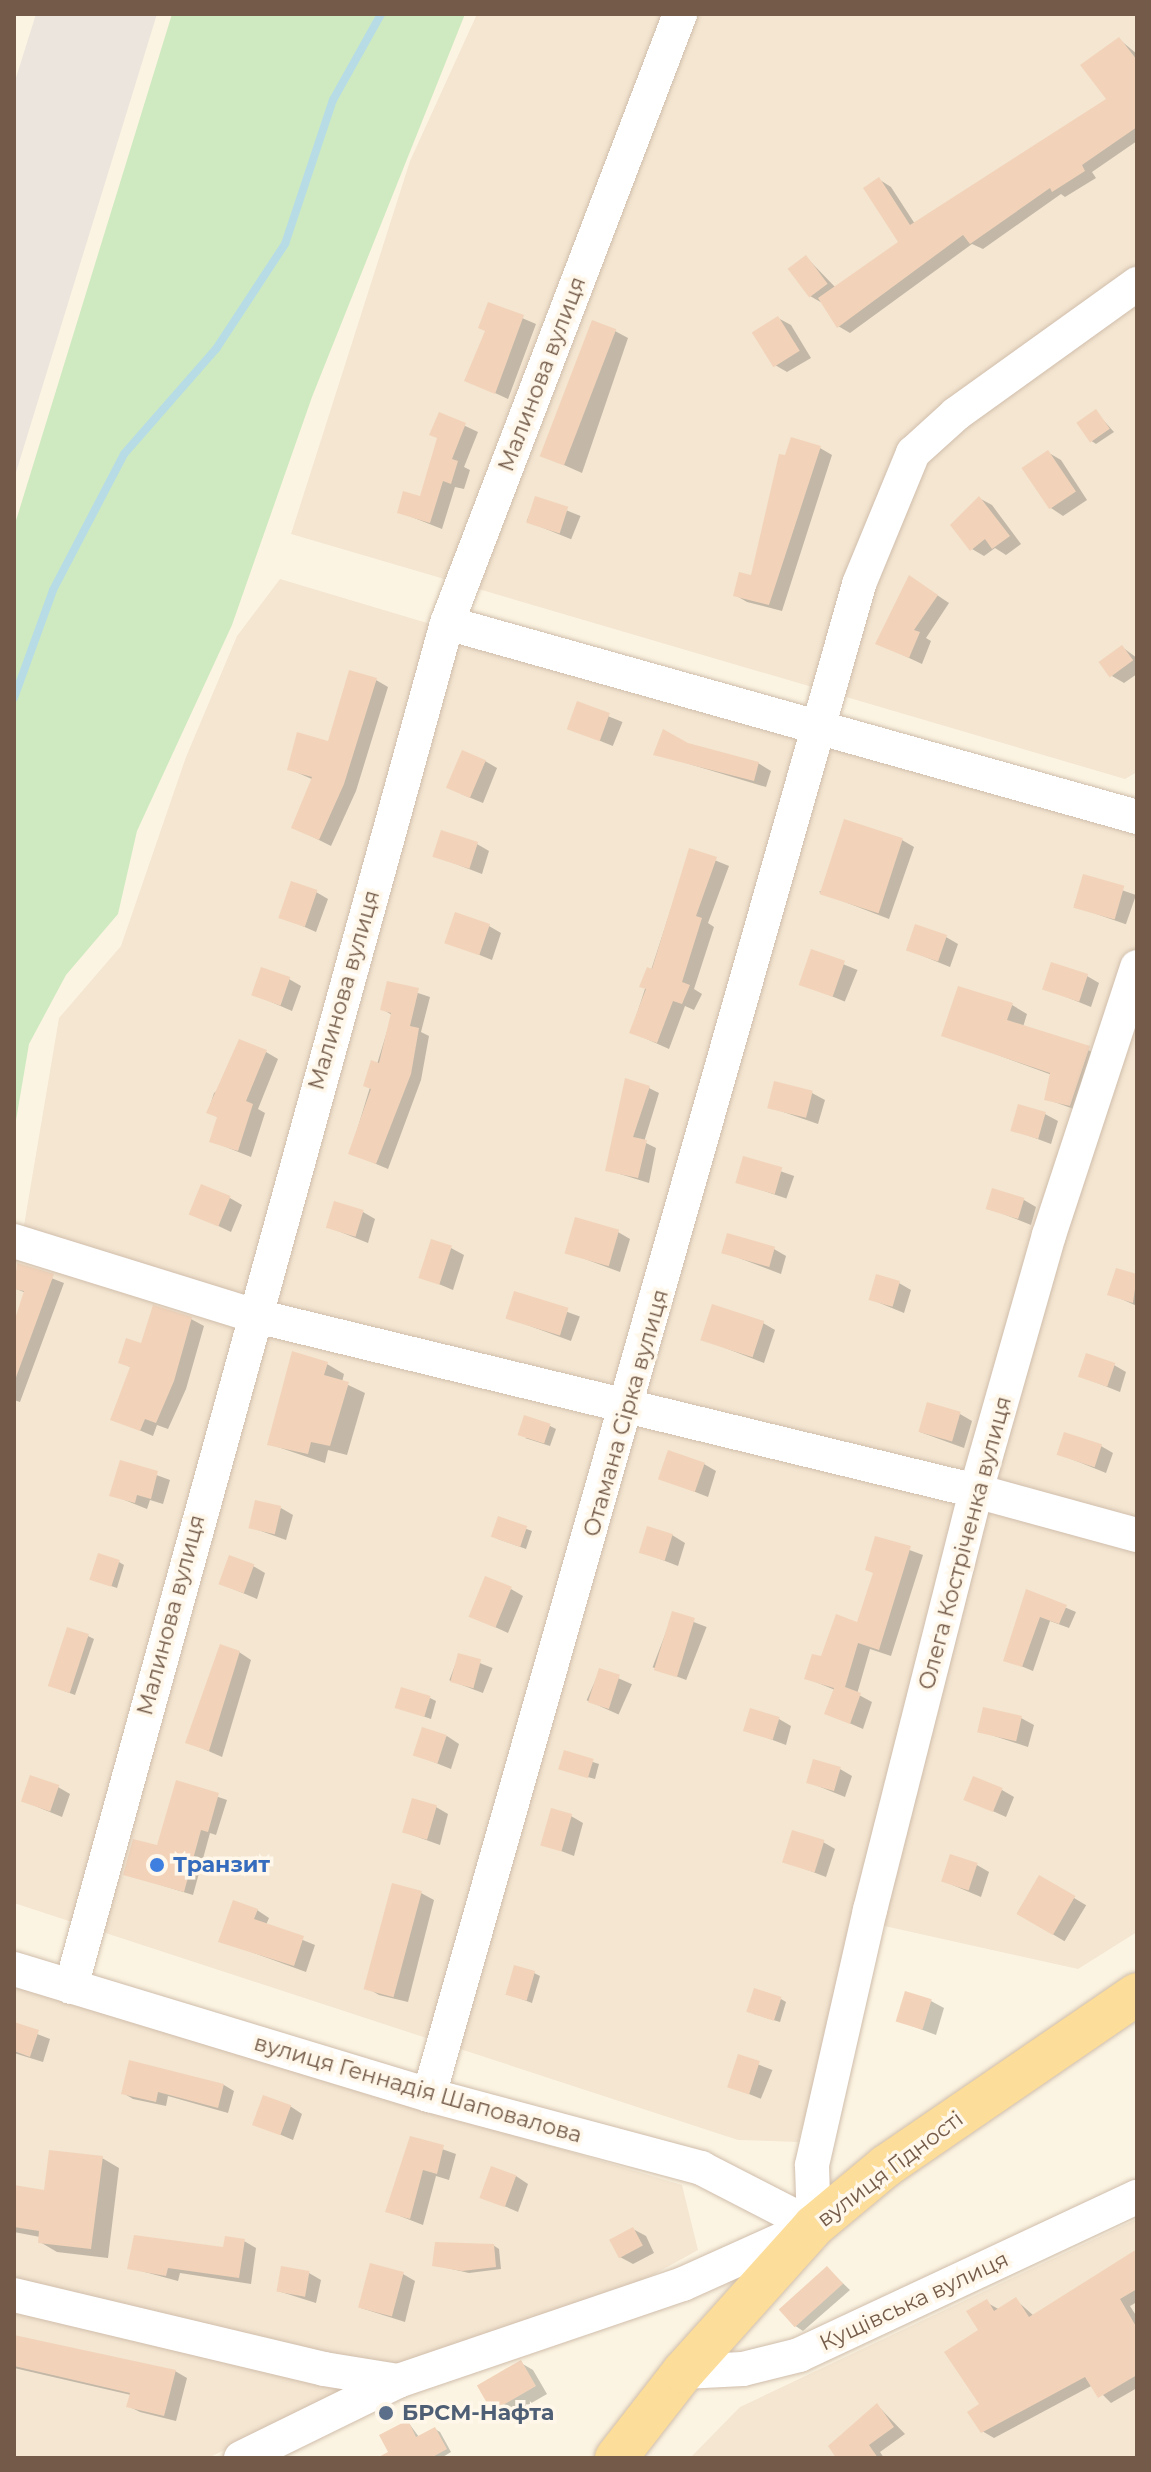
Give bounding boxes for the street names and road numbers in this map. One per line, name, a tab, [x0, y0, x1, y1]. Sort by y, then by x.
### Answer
street label: Малинова вулиця	[493, 273, 591, 475]
street label: Малинова вулиця	[303, 887, 385, 1093]
street label: Отамана Сірка вулиця	[578, 1286, 674, 1540]
street label: Олега Костріченка вулиця	[913, 1393, 1017, 1693]
street label: Малинова вулиця	[132, 1512, 210, 1718]
street label: вулиця Геннадія Шаповалова	[251, 2029, 585, 2149]
street label: вулиця Гідності	[812, 2105, 968, 2233]
street label: Кущівська вулиця	[815, 2246, 1013, 2356]

